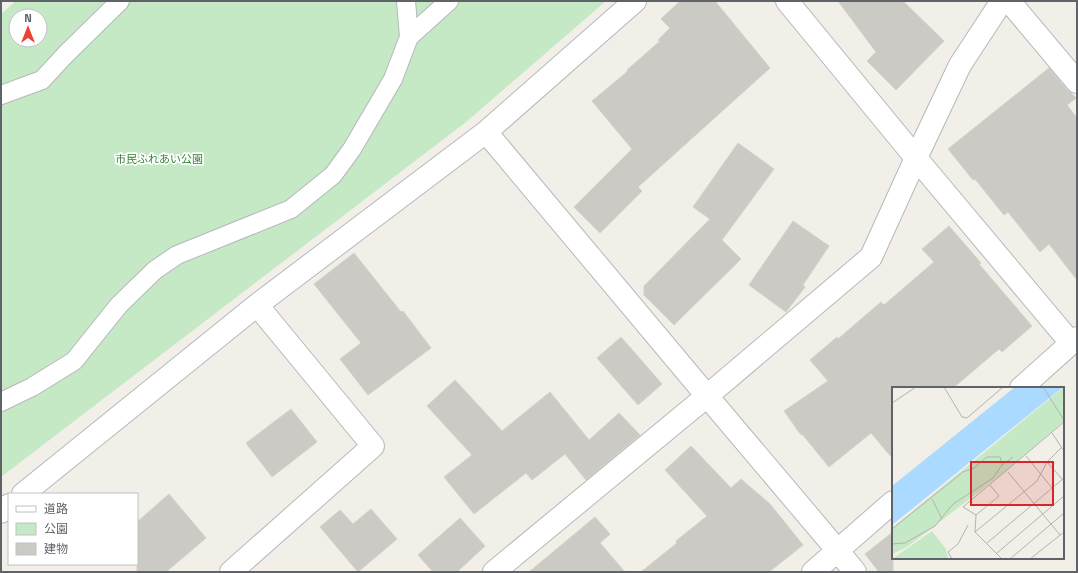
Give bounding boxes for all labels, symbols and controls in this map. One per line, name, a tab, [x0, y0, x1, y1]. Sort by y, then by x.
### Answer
north arrow	[8, 8, 48, 48]
text: N	[24, 10, 32, 26]
park label: 市民ふれあい公園	[115, 151, 203, 167]
inset map	[892, 387, 1064, 559]
legend	[8, 493, 138, 565]
text: 道路	[44, 499, 68, 518]
text: 公園	[44, 519, 68, 538]
text: 建物	[44, 539, 68, 558]

